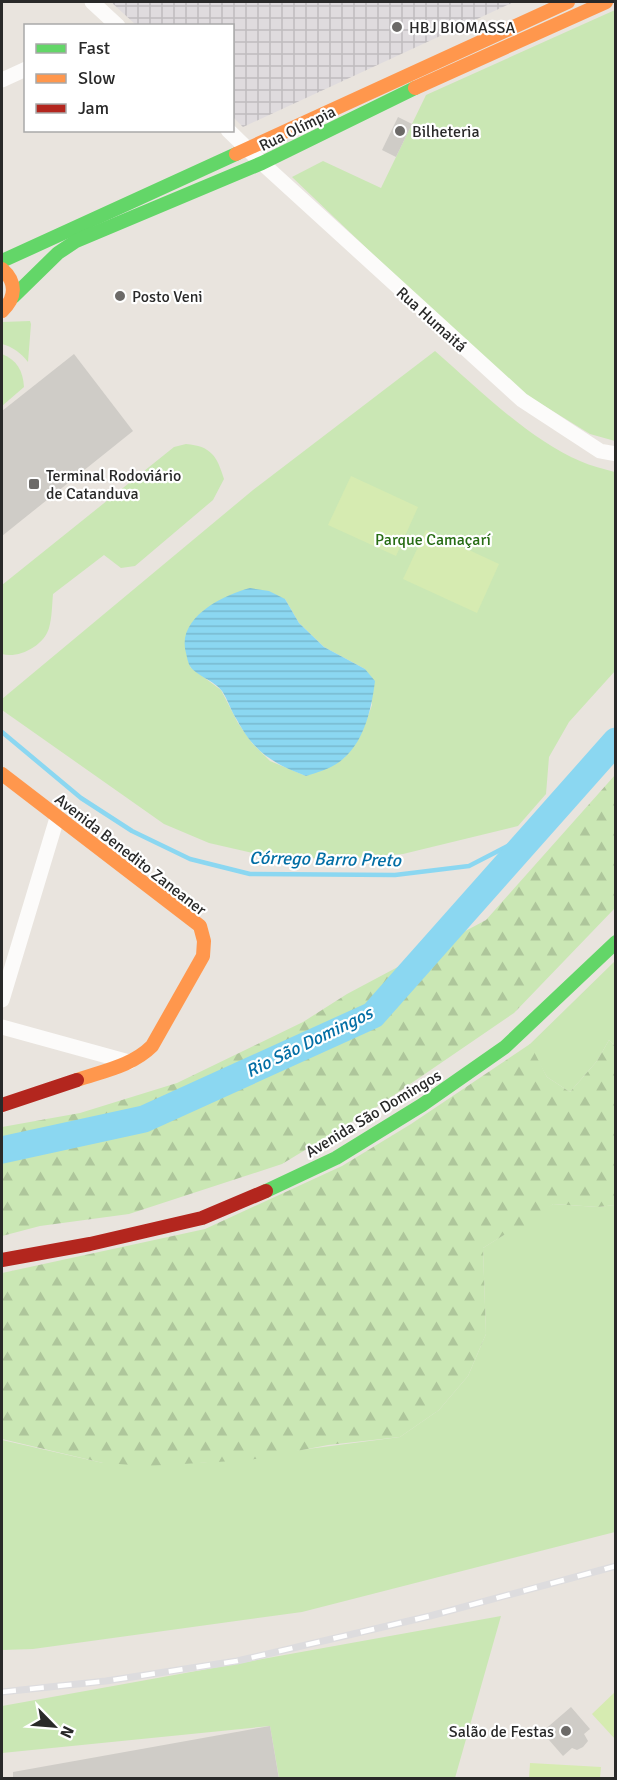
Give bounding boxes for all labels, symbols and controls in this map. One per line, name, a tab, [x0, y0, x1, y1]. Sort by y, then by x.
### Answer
place label: HBJ BIOMASSA	[409, 18, 515, 38]
marker: HBJ BIOMASSA	[390, 20, 404, 34]
legend	[24, 24, 234, 132]
text: Fast	[78, 37, 110, 59]
text: Slow	[78, 67, 115, 89]
text: Jam	[78, 97, 109, 119]
street label: Rua Olímpia	[256, 102, 339, 156]
place label: Bilheteria	[412, 122, 480, 142]
marker: Bilheteria	[393, 124, 407, 138]
street label: Rua Humaitá	[392, 283, 471, 357]
place label: Posto Veni	[132, 287, 203, 307]
marker: Posto Veni	[113, 289, 127, 303]
place label: Terminal Rodoviário de Catanduva	[46, 466, 181, 504]
marker: Terminal Rodoviário de Catanduva	[27, 477, 41, 491]
park label: Parque Camaçarí	[375, 530, 492, 550]
street label: Avenida Benedito Zaneaner	[51, 789, 210, 920]
water label: Córrego Barro Preto	[249, 847, 403, 871]
water label: Rio São Domingos	[242, 1001, 378, 1082]
street label: Avenida São Domingos	[302, 1065, 445, 1162]
north arrow	[24, 1696, 84, 1756]
place label: Salão de Festas	[449, 1722, 554, 1742]
text: N	[55, 1723, 78, 1741]
marker: Salão de Festas	[559, 1724, 573, 1738]

